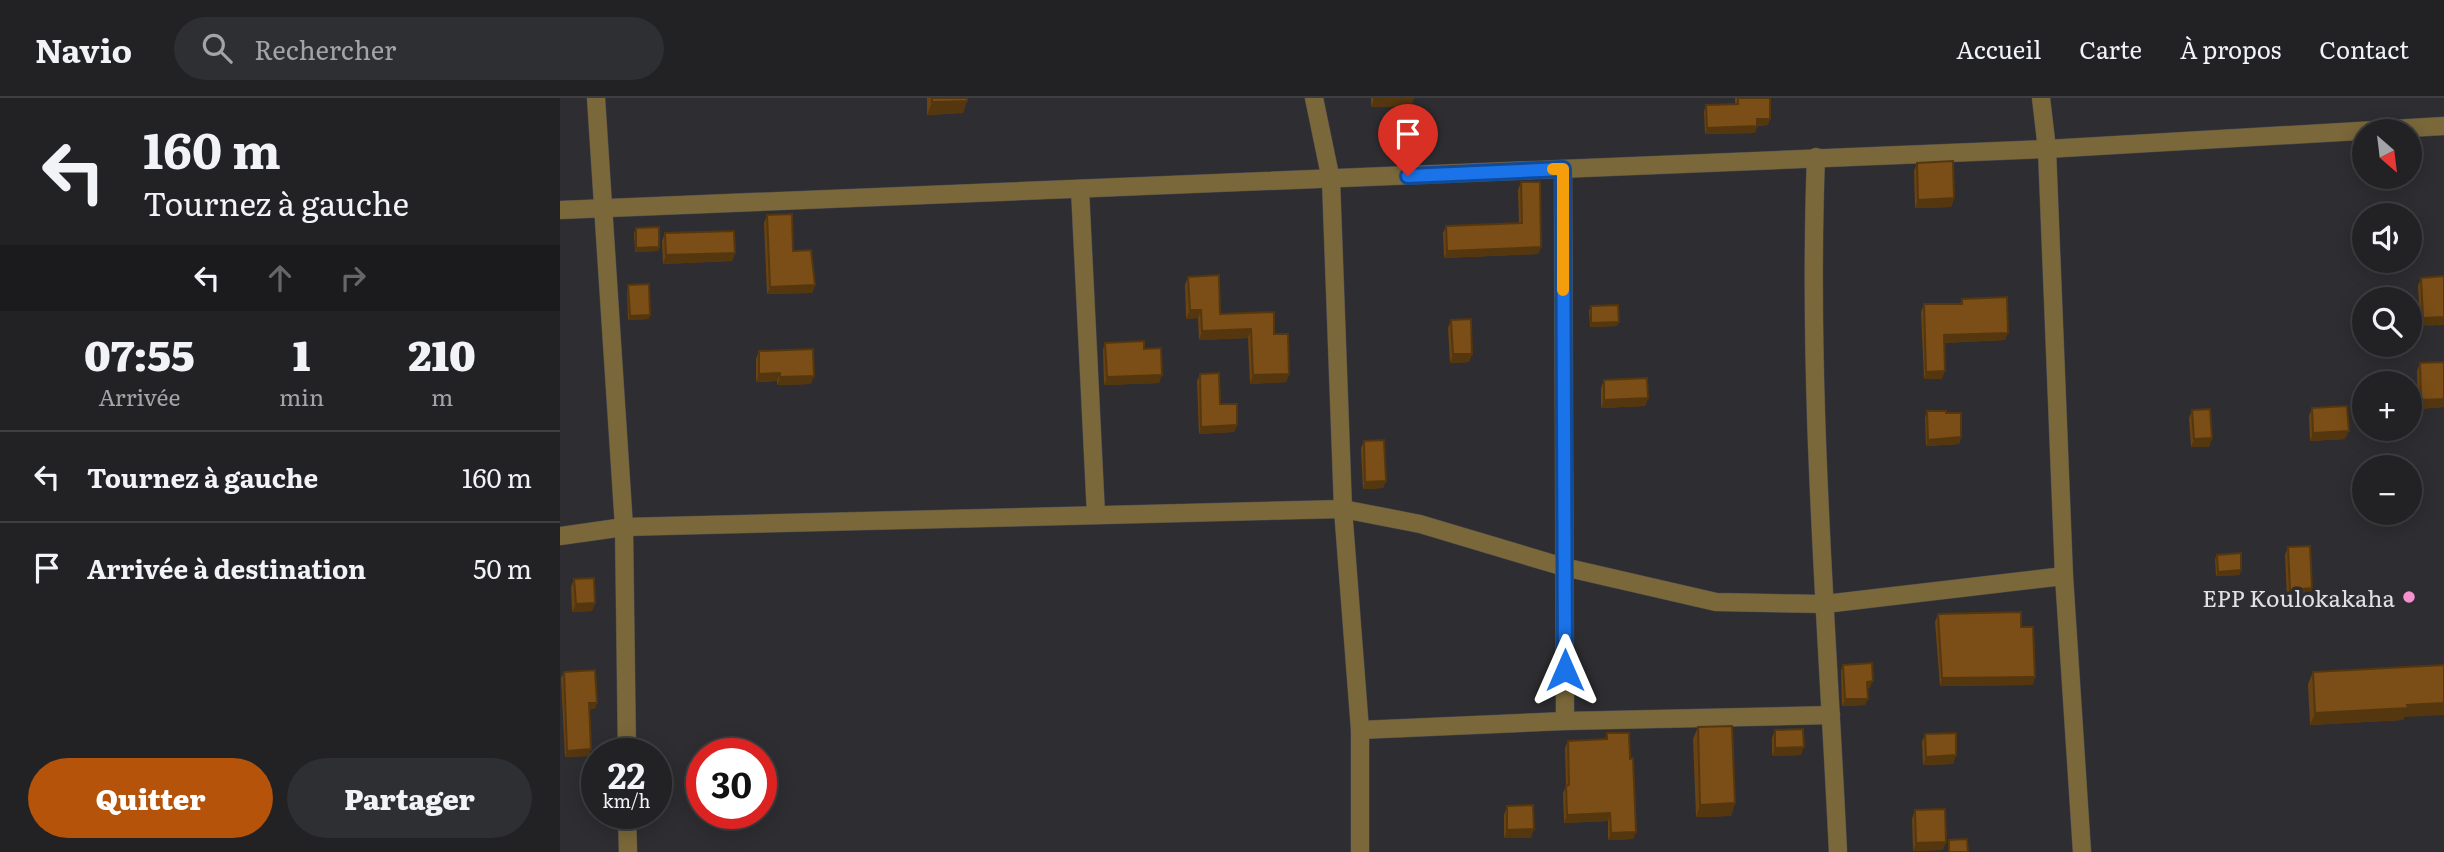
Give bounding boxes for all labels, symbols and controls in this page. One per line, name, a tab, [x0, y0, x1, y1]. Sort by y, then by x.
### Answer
search box	[174, 17, 664, 80]
text: Navio	[35, 24, 132, 73]
icon: search	[198, 29, 236, 67]
text: Rechercher	[254, 29, 396, 68]
text: Accueil	[1956, 31, 2041, 66]
text: Carte	[2079, 31, 2142, 66]
text: À propos	[2180, 31, 2281, 66]
text: Contact	[2319, 31, 2409, 66]
pin	[1378, 104, 1438, 176]
text: 160 m	[143, 111, 281, 184]
icon: arrive	[1389, 115, 1427, 153]
north arrow	[2352, 119, 2422, 189]
map controls	[2352, 119, 2422, 525]
icon: left	[28, 126, 119, 217]
text: Tournez à gauche	[143, 178, 409, 226]
button: sound	[2352, 203, 2422, 273]
icon: left	[188, 259, 226, 297]
icon: ahead	[261, 259, 299, 297]
icon: right	[334, 259, 372, 297]
button: search	[2352, 287, 2422, 357]
text: 07:55	[84, 322, 195, 384]
text: 1	[293, 322, 310, 384]
text: 210	[408, 322, 476, 384]
button: +	[2352, 371, 2422, 441]
text: Arrivée	[98, 379, 181, 413]
text: min	[279, 379, 324, 413]
text: m	[431, 379, 453, 413]
button: −	[2352, 455, 2422, 525]
text: Tournez à gauche	[87, 457, 318, 496]
text: 160 m	[462, 457, 532, 496]
icon: left	[28, 458, 66, 496]
text: Arrivée à destination	[87, 548, 366, 587]
text: 50 m	[473, 548, 532, 587]
icon: arrive	[28, 549, 66, 587]
place label: EPP Koulokakaha	[2202, 580, 2396, 614]
marker: EPP Koulokakaha	[2401, 589, 2417, 605]
position arrow	[1528, 633, 1602, 707]
speed limit sign: 30	[686, 738, 777, 829]
text: 22	[608, 748, 645, 800]
button: Quitter	[28, 758, 273, 838]
button: Partager	[287, 758, 532, 838]
text: km/h	[603, 787, 650, 814]

